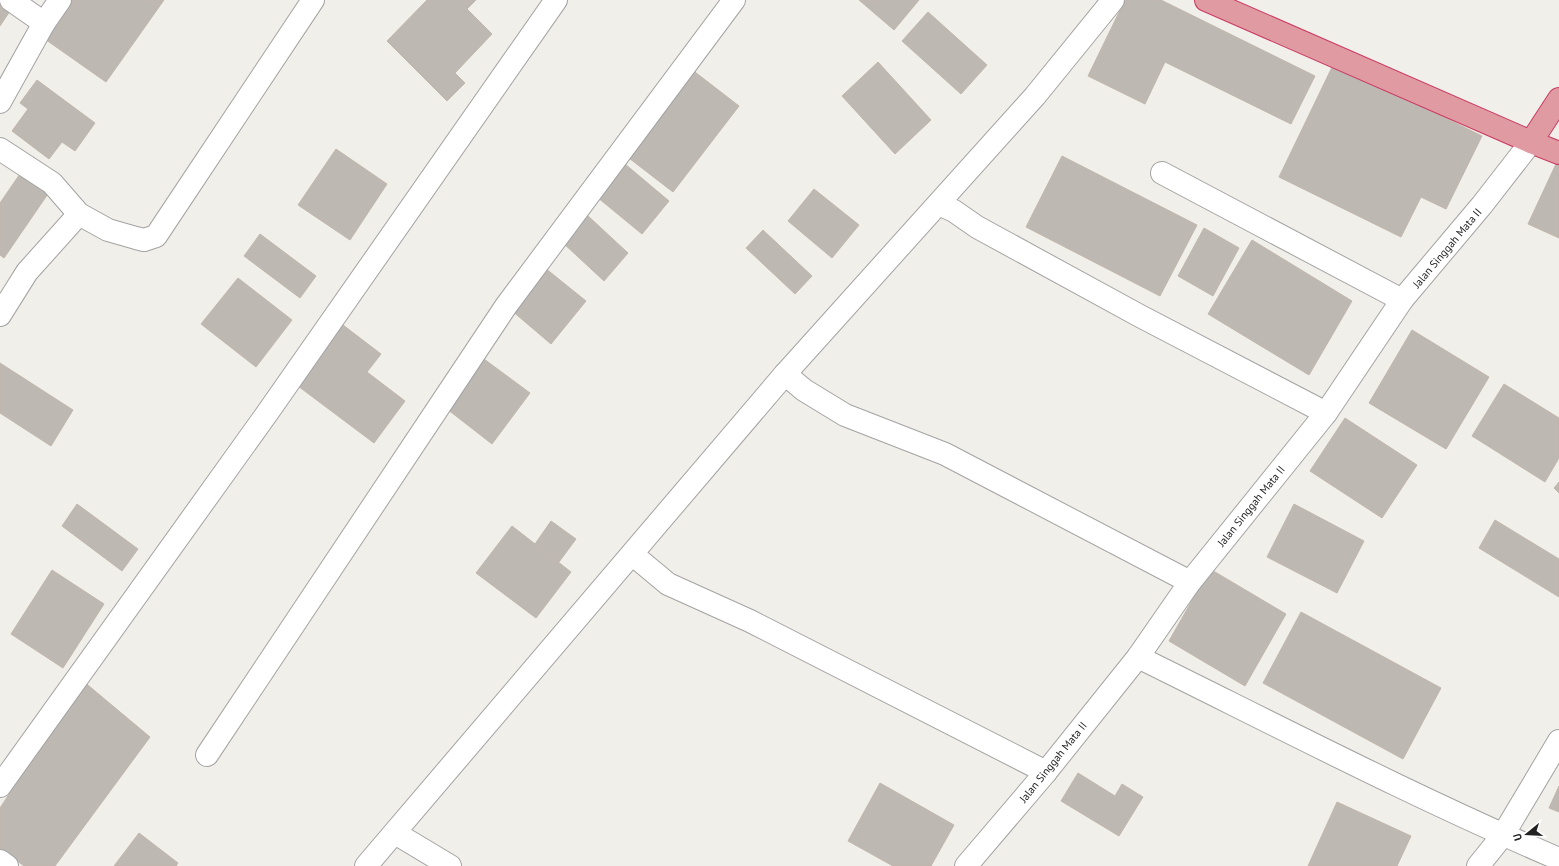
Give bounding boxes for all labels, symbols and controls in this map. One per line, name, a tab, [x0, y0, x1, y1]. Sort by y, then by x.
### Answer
street label: Jalan Singgah Mata II	[1409, 205, 1485, 292]
street label: Jalan Singgah Mata II	[1213, 463, 1288, 550]
street label: Jalan Singgah Mata II	[1015, 719, 1090, 806]
north arrow	[1507, 814, 1547, 854]
text: U	[1510, 832, 1525, 843]

